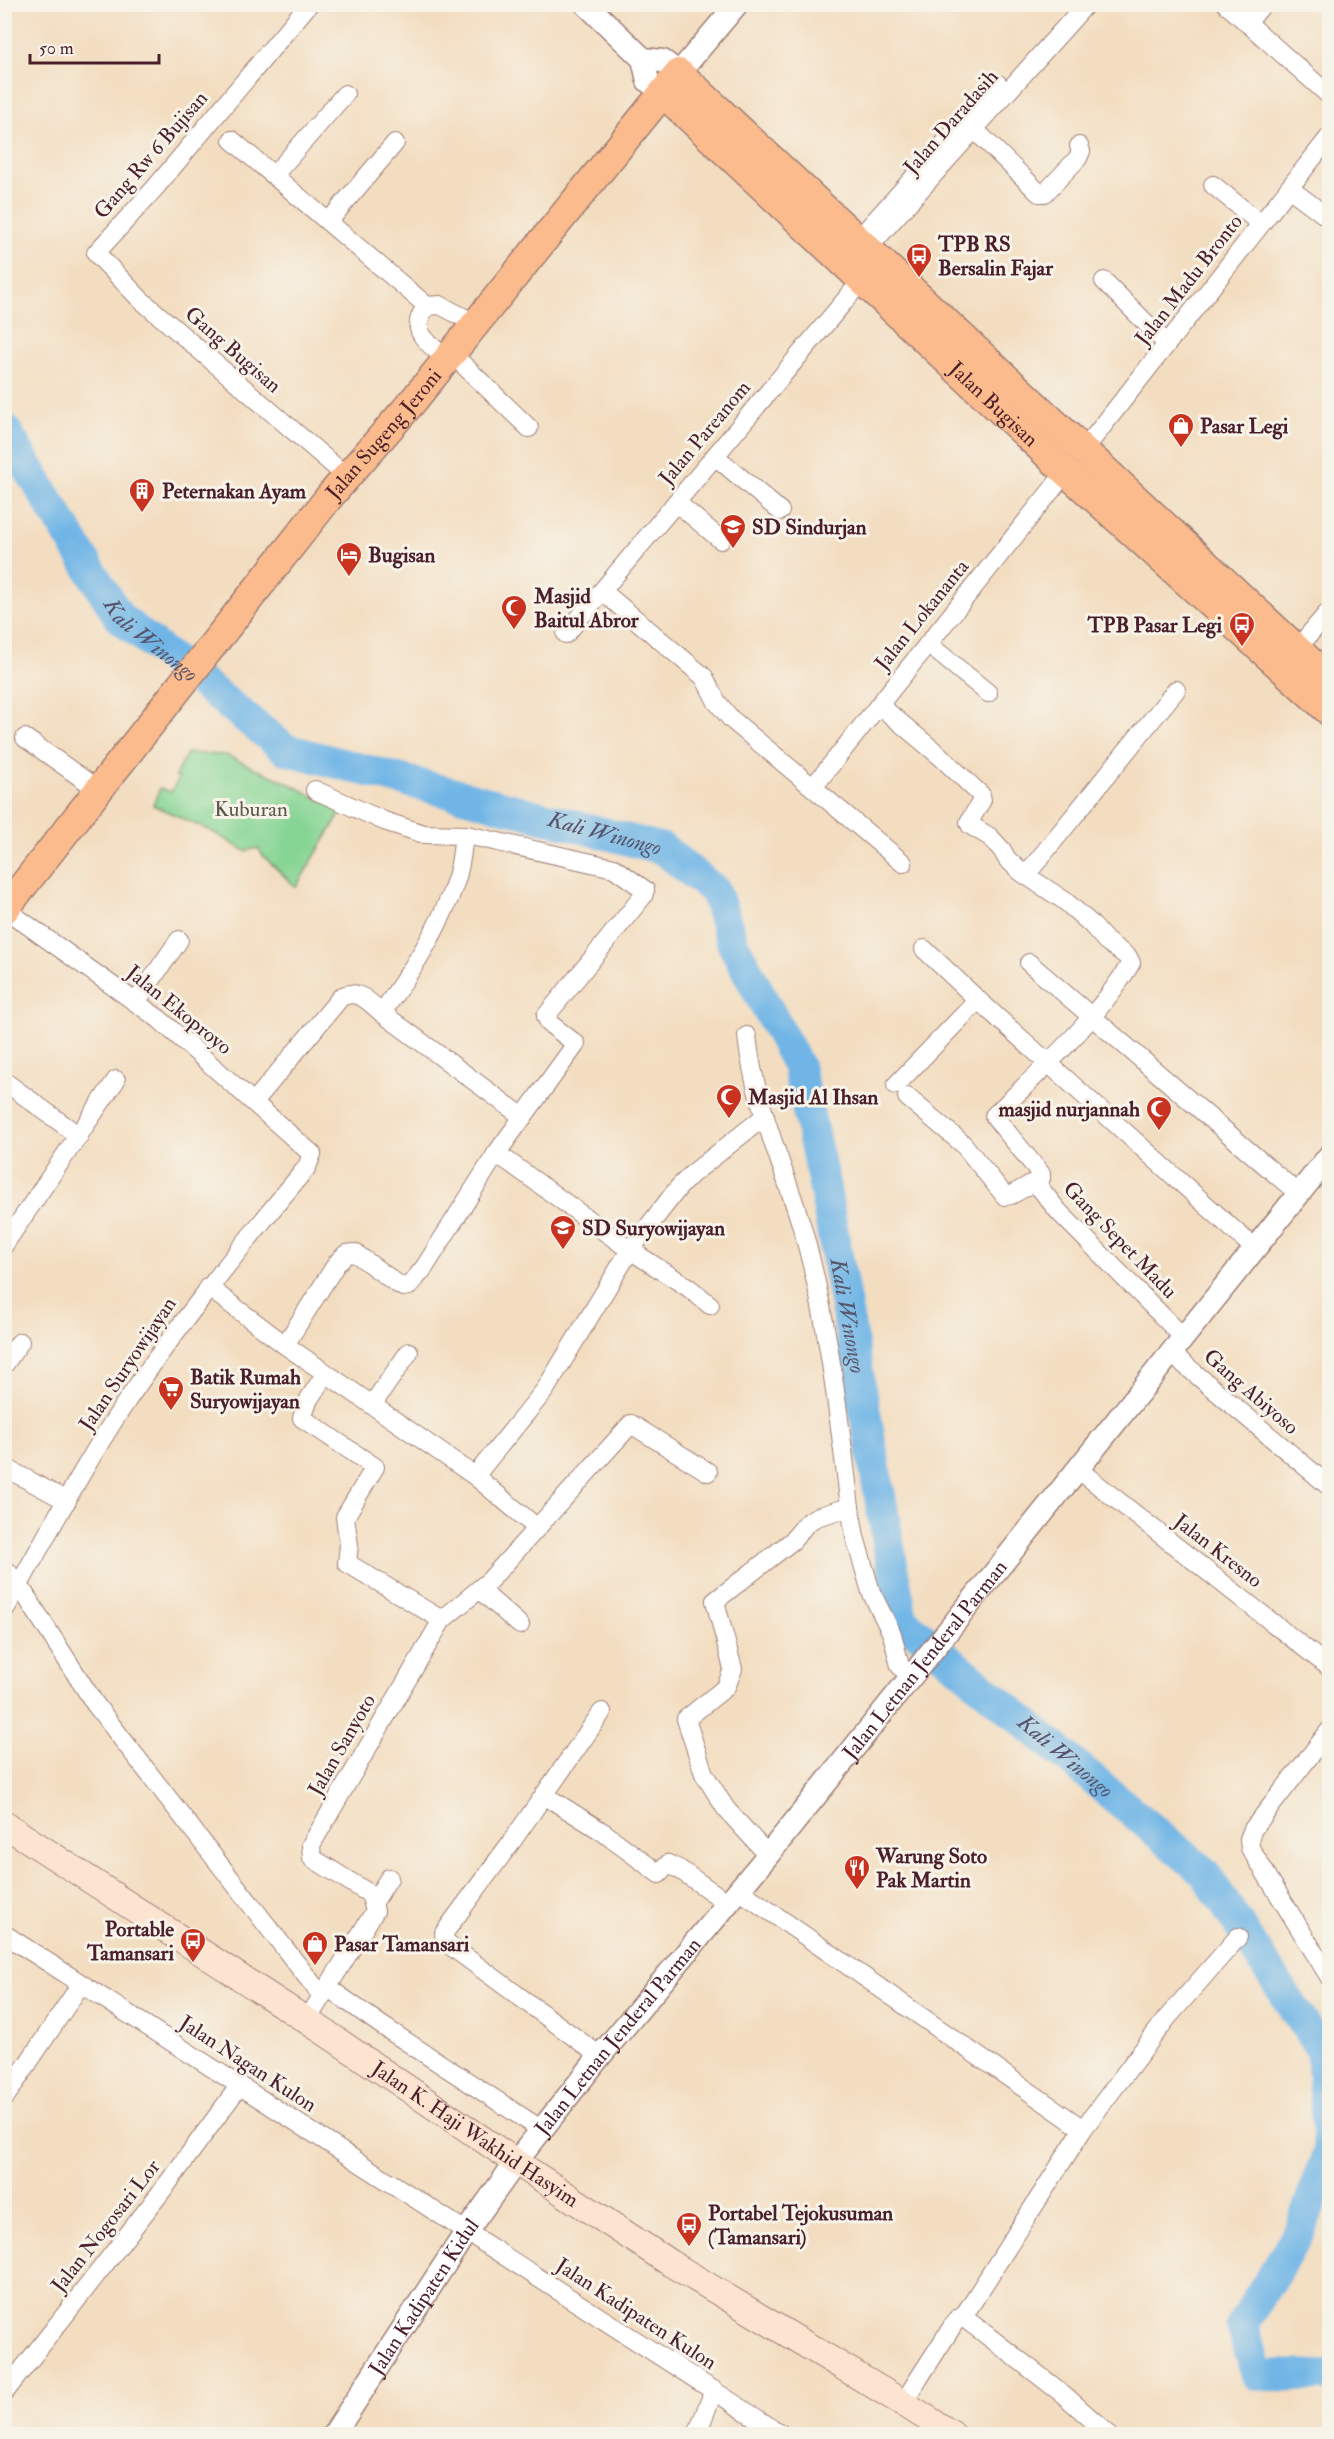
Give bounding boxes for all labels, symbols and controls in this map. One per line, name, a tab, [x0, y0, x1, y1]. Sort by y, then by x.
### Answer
scale bar	[30, 27, 159, 65]
text: 50 m	[39, 37, 74, 60]
street label: Jalan Daradasih	[897, 64, 1004, 181]
street label: Gang Rw 6 Bujisan	[88, 85, 214, 224]
street label: Jalan Madu Bronto	[1129, 209, 1249, 352]
place label: TPB RS Bersalin Fajar	[937, 231, 1054, 282]
bus stop icon: TPB RS Bersalin Fajar	[904, 241, 934, 279]
street label: Gang Bugisan	[179, 301, 287, 399]
street label: Jalan Bugisan	[943, 355, 1044, 453]
street label: Jalan Sugeng Jeroni	[319, 363, 448, 506]
street label: Jalan Pareanom	[653, 375, 757, 492]
shop icon: Pasar Legi	[1166, 411, 1196, 449]
place label: Pasar Legi	[1200, 413, 1289, 440]
building icon: Peternakan Ayam	[127, 476, 157, 514]
place label: Peternakan Ayam	[162, 478, 307, 505]
school or university icon: SD Sindurjan	[718, 512, 748, 550]
place label: SD Sindurjan	[752, 514, 867, 541]
hotel icon: Bugisan	[334, 540, 364, 578]
place label: Bugisan	[368, 542, 435, 569]
street label: Jalan Lokananta	[868, 554, 975, 677]
place label: Masjid Baitul Abror	[533, 583, 640, 634]
water label: Kali Winongo	[96, 592, 204, 688]
mosque icon: Masjid Baitul Abror	[499, 593, 529, 631]
bus stop icon: TPB Pasar Legi	[1227, 610, 1257, 648]
place label: TPB Pasar Legi	[1087, 612, 1222, 639]
park label: Kuburan	[214, 796, 288, 823]
water label: Kali Winongo	[544, 805, 665, 862]
street label: Jalan Ekoproyo	[120, 958, 237, 1061]
mosque icon: Masjid Al Ihsan	[714, 1082, 744, 1120]
place label: Masjid Al Ihsan	[747, 1084, 879, 1111]
mosque icon: masjid nurjannah	[1144, 1094, 1174, 1132]
place label: masjid nurjannah	[999, 1096, 1140, 1123]
street label: Gang Sepet Madu	[1057, 1176, 1183, 1304]
school or university icon: SD Suryowijayan	[548, 1213, 578, 1251]
place label: SD Suryowijayan	[582, 1215, 725, 1242]
water label: Kali Winongo	[823, 1255, 872, 1376]
street label: Jalan Suryowijayan	[73, 1292, 183, 1437]
street label: Gang Abiyoso	[1198, 1343, 1304, 1441]
place label: Batik Rumah Suryowijayan	[190, 1364, 301, 1415]
supermarket icon: Batik Rumah Suryowijayan	[156, 1374, 186, 1412]
street label: Jalan Kresno	[1167, 1507, 1268, 1594]
street label: Jalan Letnan Jenderal Parman	[836, 1554, 1013, 1766]
street label: Jalan Sanyoto	[302, 1689, 382, 1802]
water label: Kali Winongo	[1011, 1708, 1119, 1804]
place label: Warung Soto Pak Martin	[875, 1843, 987, 1894]
restaurant icon: Warung Soto Pak Martin	[842, 1853, 872, 1891]
place label: Portable Tamansari	[86, 1916, 174, 1967]
bus stop icon: Portable Tamansari	[178, 1926, 208, 1964]
shop icon: Pasar Tamansari	[300, 1929, 330, 1967]
place label: Pasar Tamansari	[334, 1931, 470, 1958]
street label: Jalan Letnan Jenderal Parman	[528, 1932, 707, 2142]
street label: Jalan Nagan Kulon	[173, 2009, 322, 2119]
street label: Jalan K. Haji Wakhid Hasyim	[366, 2054, 584, 2213]
street label: Jalan Nogosari Lor	[45, 2154, 167, 2299]
place label: Portabel Tejokusuman (Tamansari)	[708, 2200, 893, 2251]
bus stop icon: Portabel Tejokusuman (Tamansari)	[674, 2210, 704, 2248]
street label: Jalan Kadipaten Kidul	[362, 2212, 485, 2381]
street label: Jalan Kadipaten Kulon	[550, 2251, 722, 2376]

